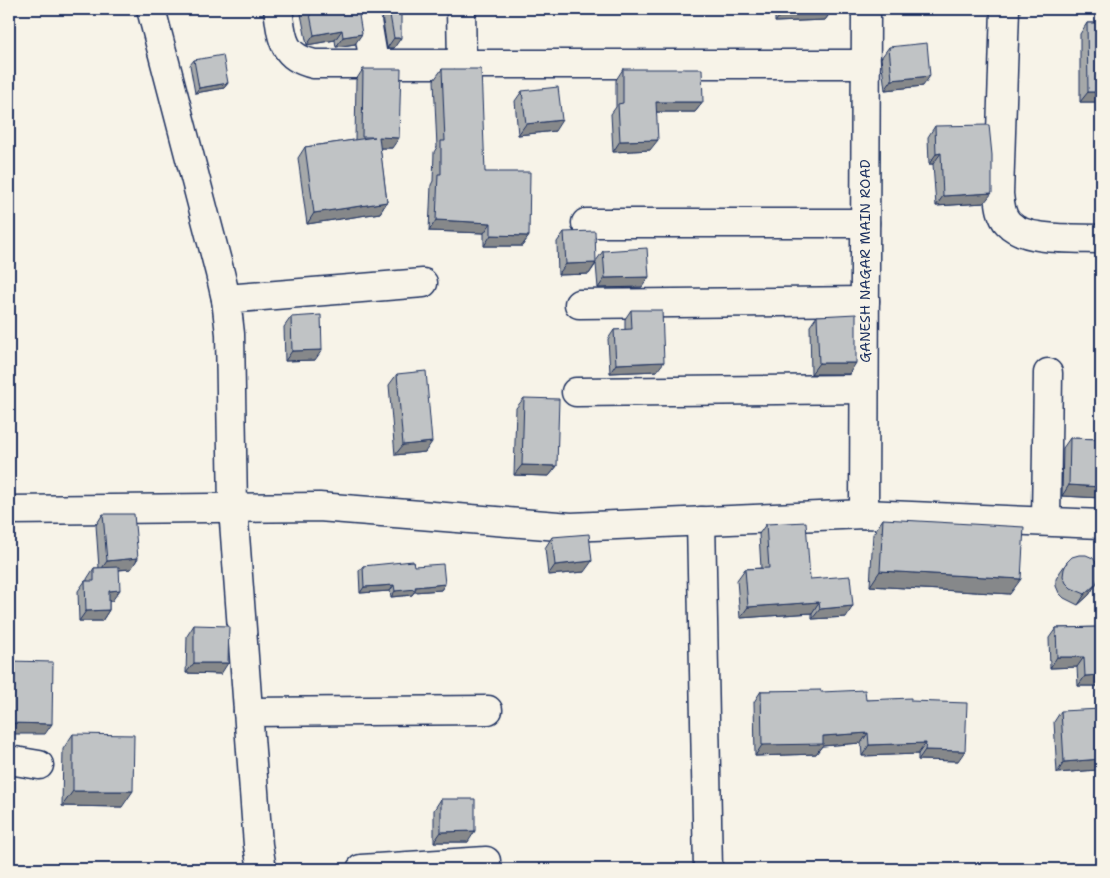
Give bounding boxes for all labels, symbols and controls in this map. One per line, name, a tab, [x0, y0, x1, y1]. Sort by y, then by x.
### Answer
street label: GANESH NAGAR MAIN ROAD	[856, 159, 874, 363]

